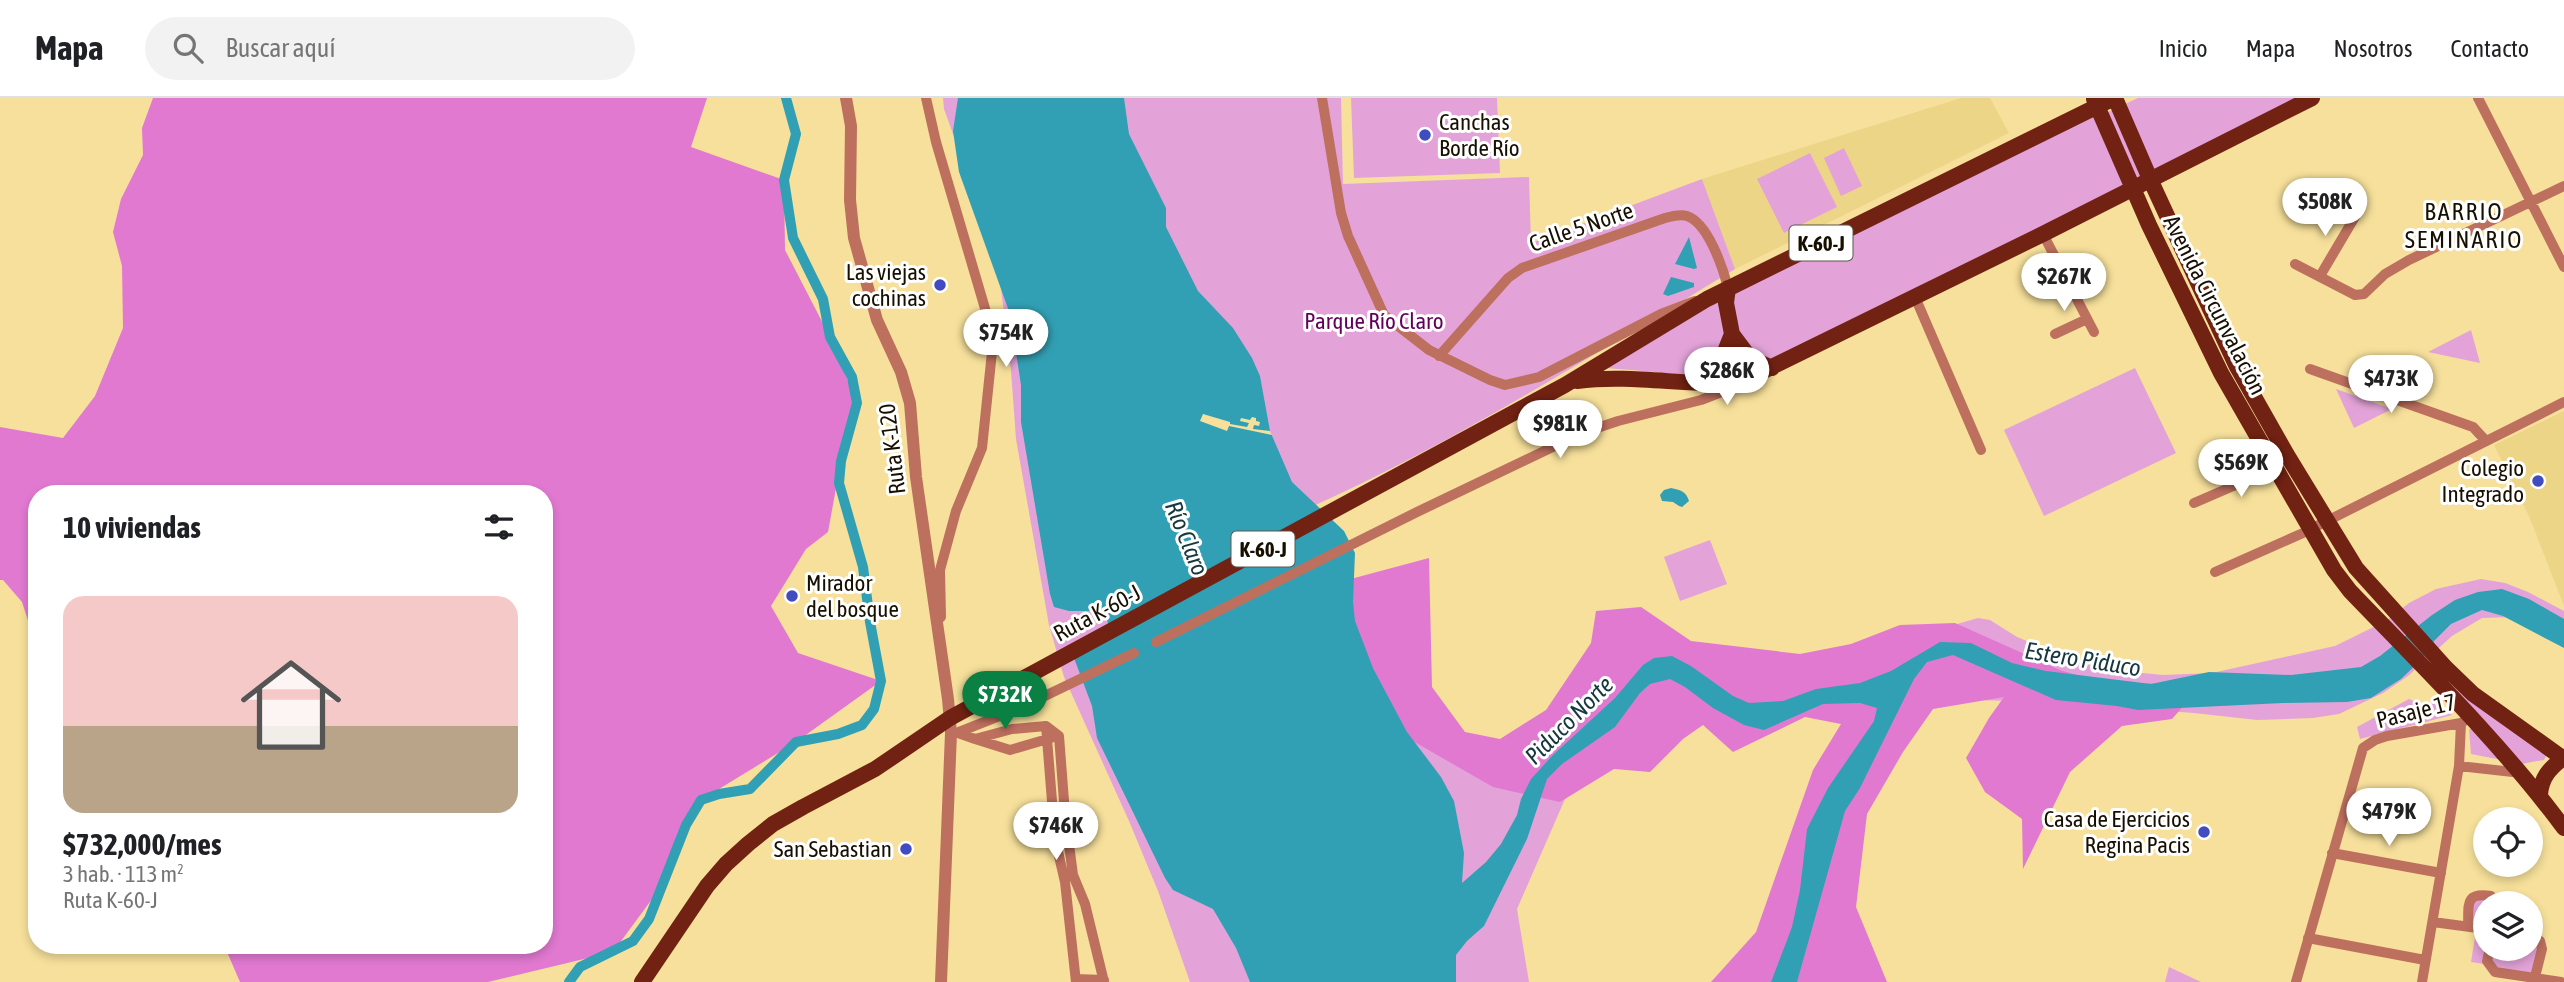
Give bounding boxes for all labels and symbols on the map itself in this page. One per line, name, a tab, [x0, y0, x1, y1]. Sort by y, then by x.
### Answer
place label: Canchas Borde Río	[1439, 109, 1520, 161]
marker: Canchas Borde Río	[1417, 127, 1433, 143]
pin: $508K	[2276, 178, 2374, 238]
street label: Calle 5 Norte	[1526, 197, 1636, 257]
district label: BARRIO SEMINARIO	[2405, 198, 2523, 253]
street label: Avenida Circunvalación	[2159, 211, 2271, 399]
road number: K-60-J	[1790, 226, 1853, 260]
pin: $267K	[2015, 254, 2113, 313]
place label: Las viejas cochinas	[846, 259, 926, 311]
marker: Las viejas cochinas	[932, 277, 948, 293]
park label: Parque Río Claro	[1304, 308, 1444, 334]
pin: $754K	[957, 310, 1055, 369]
pin: $286K	[1678, 348, 1776, 407]
pin: $473K	[2342, 356, 2440, 415]
pin: $981K	[1511, 400, 1609, 460]
street label: Ruta K-120	[874, 402, 910, 496]
pin: $569K	[2192, 440, 2290, 499]
place label: Colegio Integrado	[2442, 455, 2524, 507]
marker: Colegio Integrado	[2530, 473, 2546, 489]
water label: Río Claro	[1160, 497, 1214, 579]
road number: K-60-J	[1232, 532, 1294, 566]
place label: Mirador del bosque	[806, 570, 899, 622]
street label: Ruta K-60-J	[1049, 579, 1145, 647]
marker: Mirador del bosque	[784, 588, 800, 604]
water label: Estero Piduco	[2023, 637, 2143, 681]
water label: Piduco Norte	[1519, 670, 1619, 770]
pin: $732K	[956, 672, 1054, 731]
street label: Pasaje 17	[2374, 689, 2458, 733]
pin: $479K	[2340, 788, 2438, 848]
pin: $746K	[1007, 802, 1105, 862]
place label: Casa de Ejercicios Regina Pacis	[2044, 806, 2190, 858]
marker: Casa de Ejercicios Regina Pacis	[2196, 824, 2212, 840]
place label: San Sebastian	[774, 836, 892, 862]
marker: San Sebastian	[898, 841, 914, 857]

